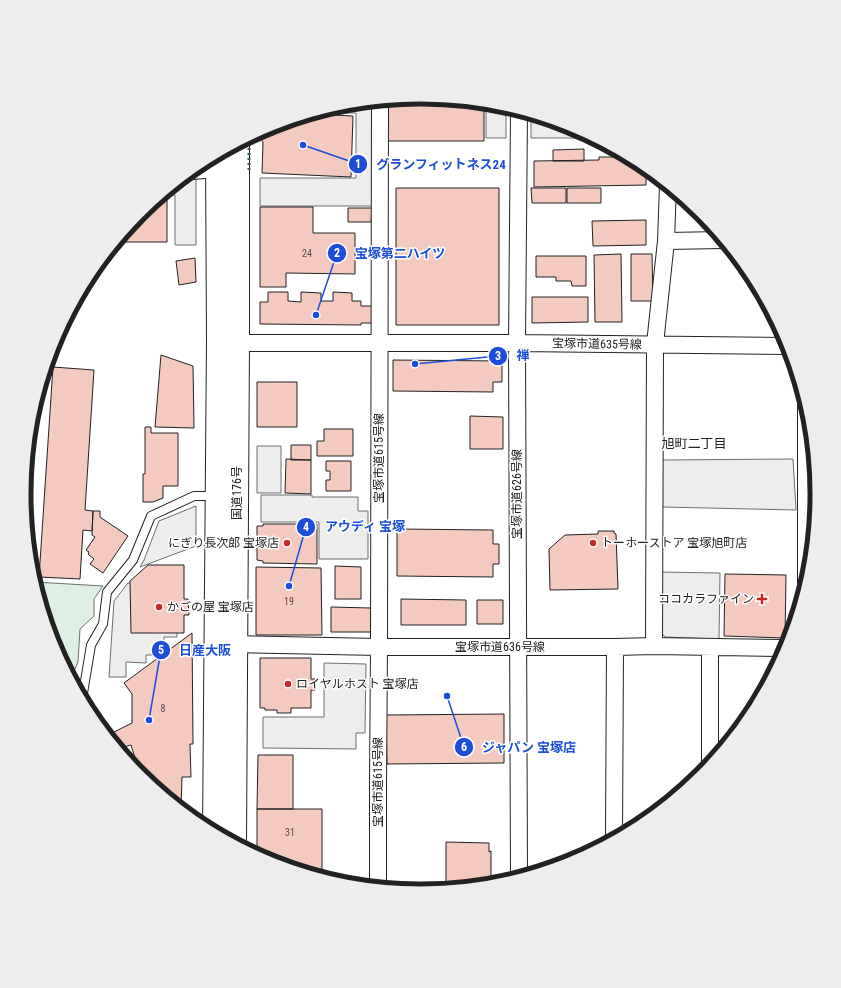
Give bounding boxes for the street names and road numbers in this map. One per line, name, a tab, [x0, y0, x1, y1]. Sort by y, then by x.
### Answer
street label: 宝塚市道635号線	[552, 336, 642, 352]
street label: 宝塚市道615号線	[372, 413, 386, 503]
street label: 宝塚市道626号線	[510, 449, 524, 539]
street label: 国道176号	[230, 466, 244, 520]
street label: 宝塚市道636号線	[455, 640, 545, 654]
street label: 宝塚市道615号線	[371, 737, 385, 827]

